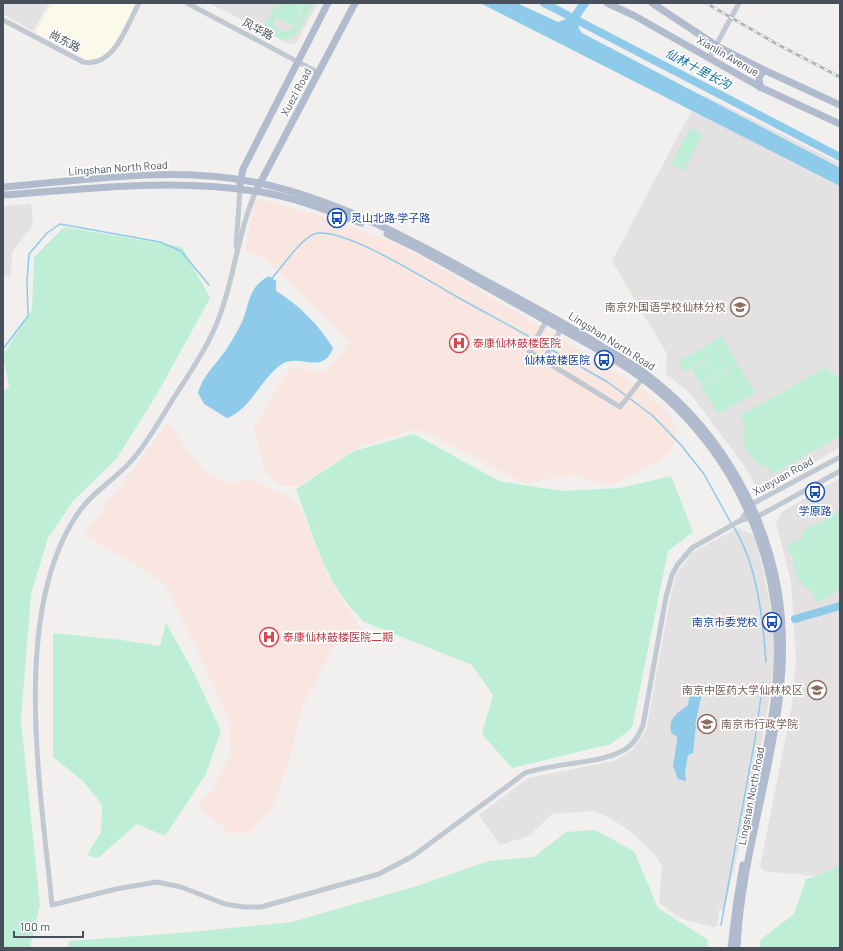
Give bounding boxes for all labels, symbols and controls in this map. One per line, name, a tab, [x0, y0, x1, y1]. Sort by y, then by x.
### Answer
street label: 风华路	[241, 15, 276, 42]
street label: 尚东路	[48, 27, 83, 54]
street label: Xianlin Avenue	[695, 33, 762, 79]
water label: 仙林十里长沟	[663, 45, 735, 92]
street label: Xuezi Road	[278, 66, 314, 118]
street label: Lingshan North Road	[68, 158, 168, 177]
bus stop icon: 灵山北路·学子路	[326, 207, 348, 229]
place label: 灵山北路·学子路	[351, 211, 430, 224]
school or university icon: 南京外国语学校仙林分校	[729, 296, 751, 318]
place label: 南京外国语学校仙林分校	[605, 300, 726, 313]
street label: Lingshan North Road	[566, 309, 658, 373]
hospital icon: 泰康仙林鼓楼医院	[448, 332, 470, 354]
place label: 泰康仙林鼓楼医院	[473, 336, 561, 349]
bus stop icon: 仙林鼓楼医院	[593, 349, 615, 371]
place label: 仙林鼓楼医院	[524, 353, 590, 366]
street label: Xueyuan Road	[750, 454, 815, 498]
bus stop icon: 学原路	[804, 481, 826, 503]
place label: 学原路	[799, 504, 832, 517]
bus stop icon: 南京市委党校	[761, 611, 783, 633]
place label: 南京市委党校	[692, 615, 758, 628]
hospital icon: 泰康仙林鼓楼医院二期	[258, 626, 280, 648]
place label: 泰康仙林鼓楼医院二期	[283, 630, 393, 643]
school or university icon: 南京中医药大学仙林校区	[806, 679, 828, 701]
place label: 南京中医药大学仙林校区	[682, 683, 803, 696]
school or university icon: 南京市行政学院	[696, 713, 718, 735]
place label: 南京市行政学院	[721, 717, 798, 730]
street label: Lingshan North Road	[735, 746, 766, 846]
scale bar	[14, 913, 83, 939]
text: 100 m	[20, 919, 50, 933]

